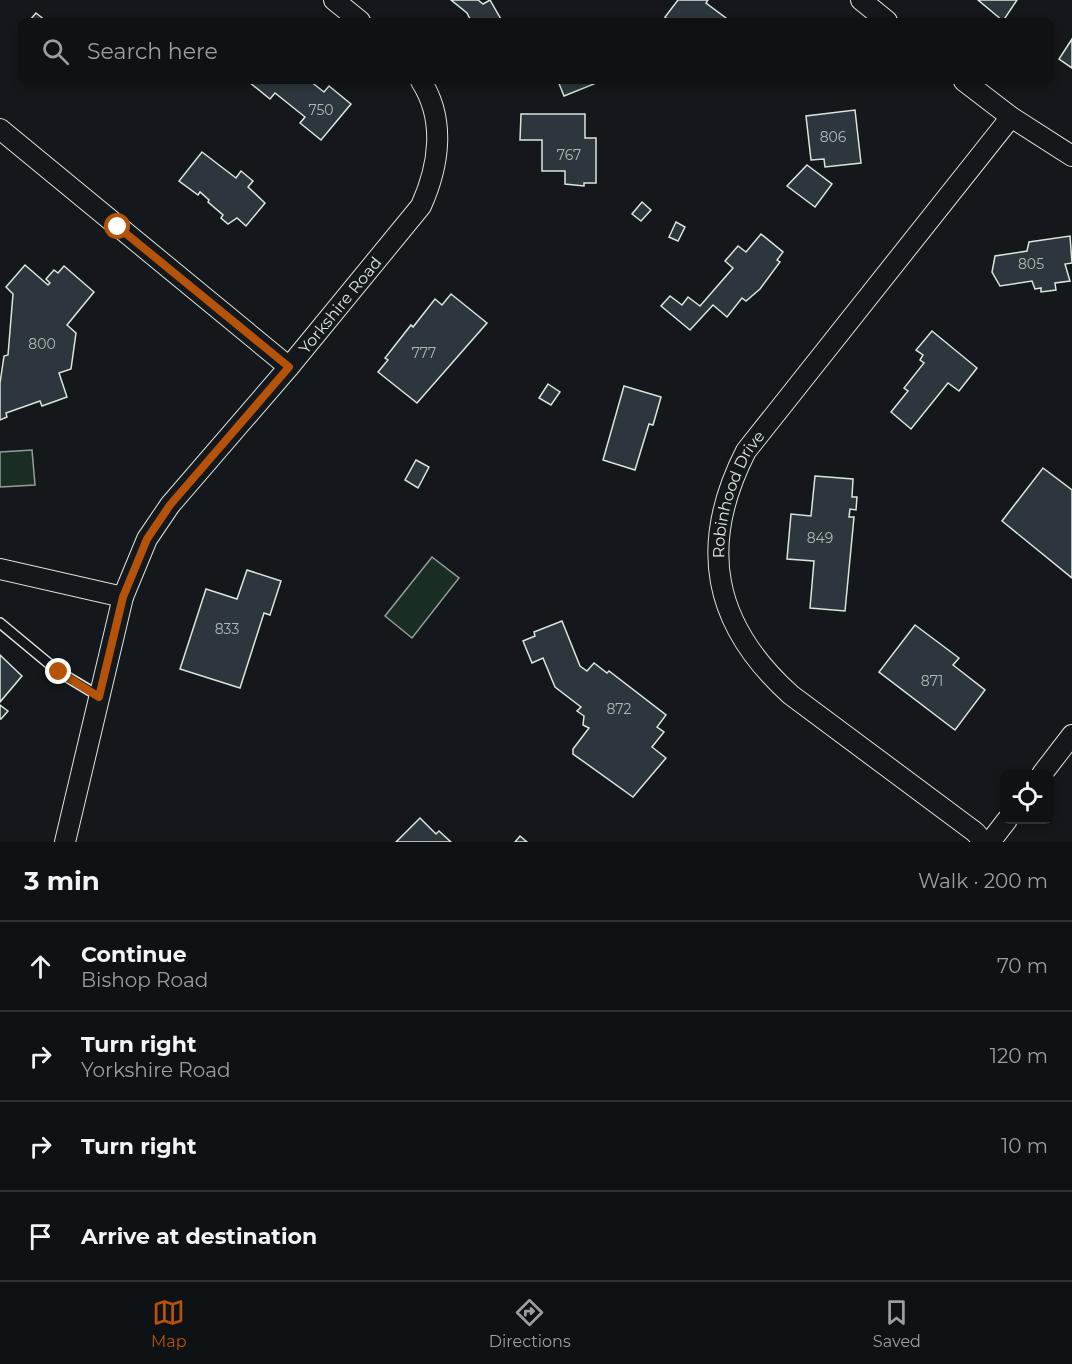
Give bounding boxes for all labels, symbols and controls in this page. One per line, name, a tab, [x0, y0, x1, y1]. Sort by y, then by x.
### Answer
search box	[18, 18, 1054, 84]
icon: search	[39, 35, 72, 68]
text: Search here	[87, 38, 218, 65]
house number: 750	[308, 101, 334, 119]
house number: 806	[820, 128, 847, 146]
house number: 767	[557, 146, 581, 164]
route start	[104, 213, 130, 239]
street label: Yorkshire Road	[295, 253, 386, 358]
house number: 805	[1018, 255, 1044, 273]
house number: 800	[28, 335, 56, 353]
house number: 777	[412, 344, 436, 362]
street label: Robinhood Drive	[709, 427, 769, 558]
house number: 849	[807, 529, 833, 547]
house number: 833	[215, 620, 239, 638]
route end	[45, 658, 71, 684]
house number: 871	[921, 672, 943, 690]
house number: 872	[606, 700, 632, 718]
map controls	[1000, 770, 1054, 824]
button: locate	[1000, 770, 1054, 824]
text: 3 min	[24, 865, 100, 897]
text: Walk · 200 m	[918, 869, 1048, 893]
text: Continue	[81, 941, 187, 968]
icon: ahead	[24, 950, 57, 983]
text: 70 m	[997, 954, 1048, 978]
text: Bishop Road	[81, 968, 208, 992]
text: Turn right	[81, 1031, 196, 1058]
icon: right	[24, 1040, 57, 1073]
text: 120 m	[990, 1044, 1048, 1068]
text: Yorkshire Road	[81, 1058, 231, 1082]
icon: right	[24, 1130, 57, 1163]
text: Turn right	[81, 1133, 196, 1160]
text: 10 m	[1001, 1134, 1048, 1158]
icon: arrive	[24, 1220, 57, 1253]
text: Arrive at destination	[81, 1223, 317, 1250]
tab: Map	[151, 1296, 187, 1351]
tab: Directions	[489, 1296, 571, 1351]
tab: Saved	[873, 1296, 921, 1351]

